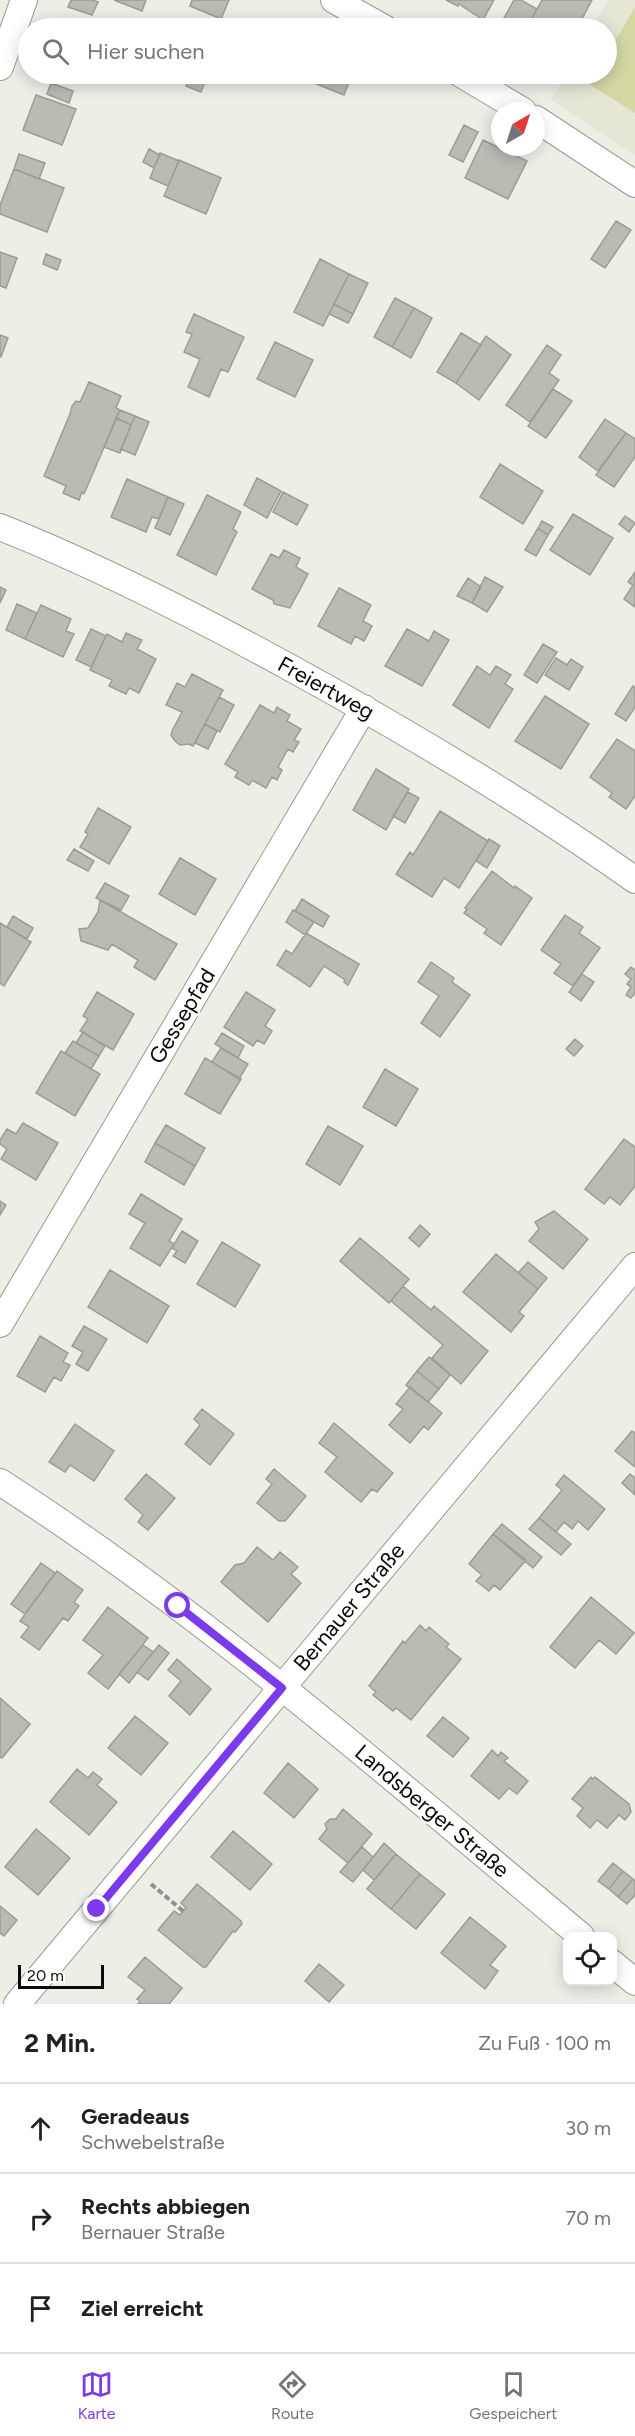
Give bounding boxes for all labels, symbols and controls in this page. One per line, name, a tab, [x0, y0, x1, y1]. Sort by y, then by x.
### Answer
search box	[18, 18, 617, 84]
icon: search	[39, 35, 72, 68]
text: Hier suchen	[87, 38, 205, 65]
north arrow	[491, 102, 545, 156]
street label: Freiertweg	[273, 651, 379, 725]
street label: Gessepfad	[143, 963, 221, 1069]
street label: Bernauer Straße	[288, 1538, 410, 1676]
route start	[164, 1592, 190, 1618]
street label: Landsberger Straße	[349, 1739, 515, 1883]
route end	[83, 1895, 109, 1921]
map controls	[563, 1932, 617, 1986]
button: locate	[563, 1932, 617, 1986]
scale bar	[18, 1962, 104, 1990]
text: 20 m	[27, 1966, 64, 1985]
text: 2 Min.	[24, 2027, 96, 2059]
text: Zu Fuß · 100 m	[478, 2031, 611, 2055]
text: Geradeaus	[81, 2103, 189, 2130]
icon: ahead	[24, 2112, 57, 2145]
text: 30 m	[565, 2116, 611, 2140]
text: Schwebelstraße	[81, 2130, 225, 2154]
text: Rechts abbiegen	[81, 2193, 250, 2220]
icon: right	[24, 2202, 57, 2235]
text: 70 m	[565, 2206, 611, 2230]
text: Bernauer Straße	[81, 2220, 225, 2244]
icon: arrive	[24, 2292, 57, 2325]
text: Ziel erreicht	[81, 2295, 204, 2322]
tab: Karte	[78, 2368, 116, 2423]
tab: Route	[271, 2368, 314, 2423]
tab: Gespeichert	[469, 2368, 557, 2423]

